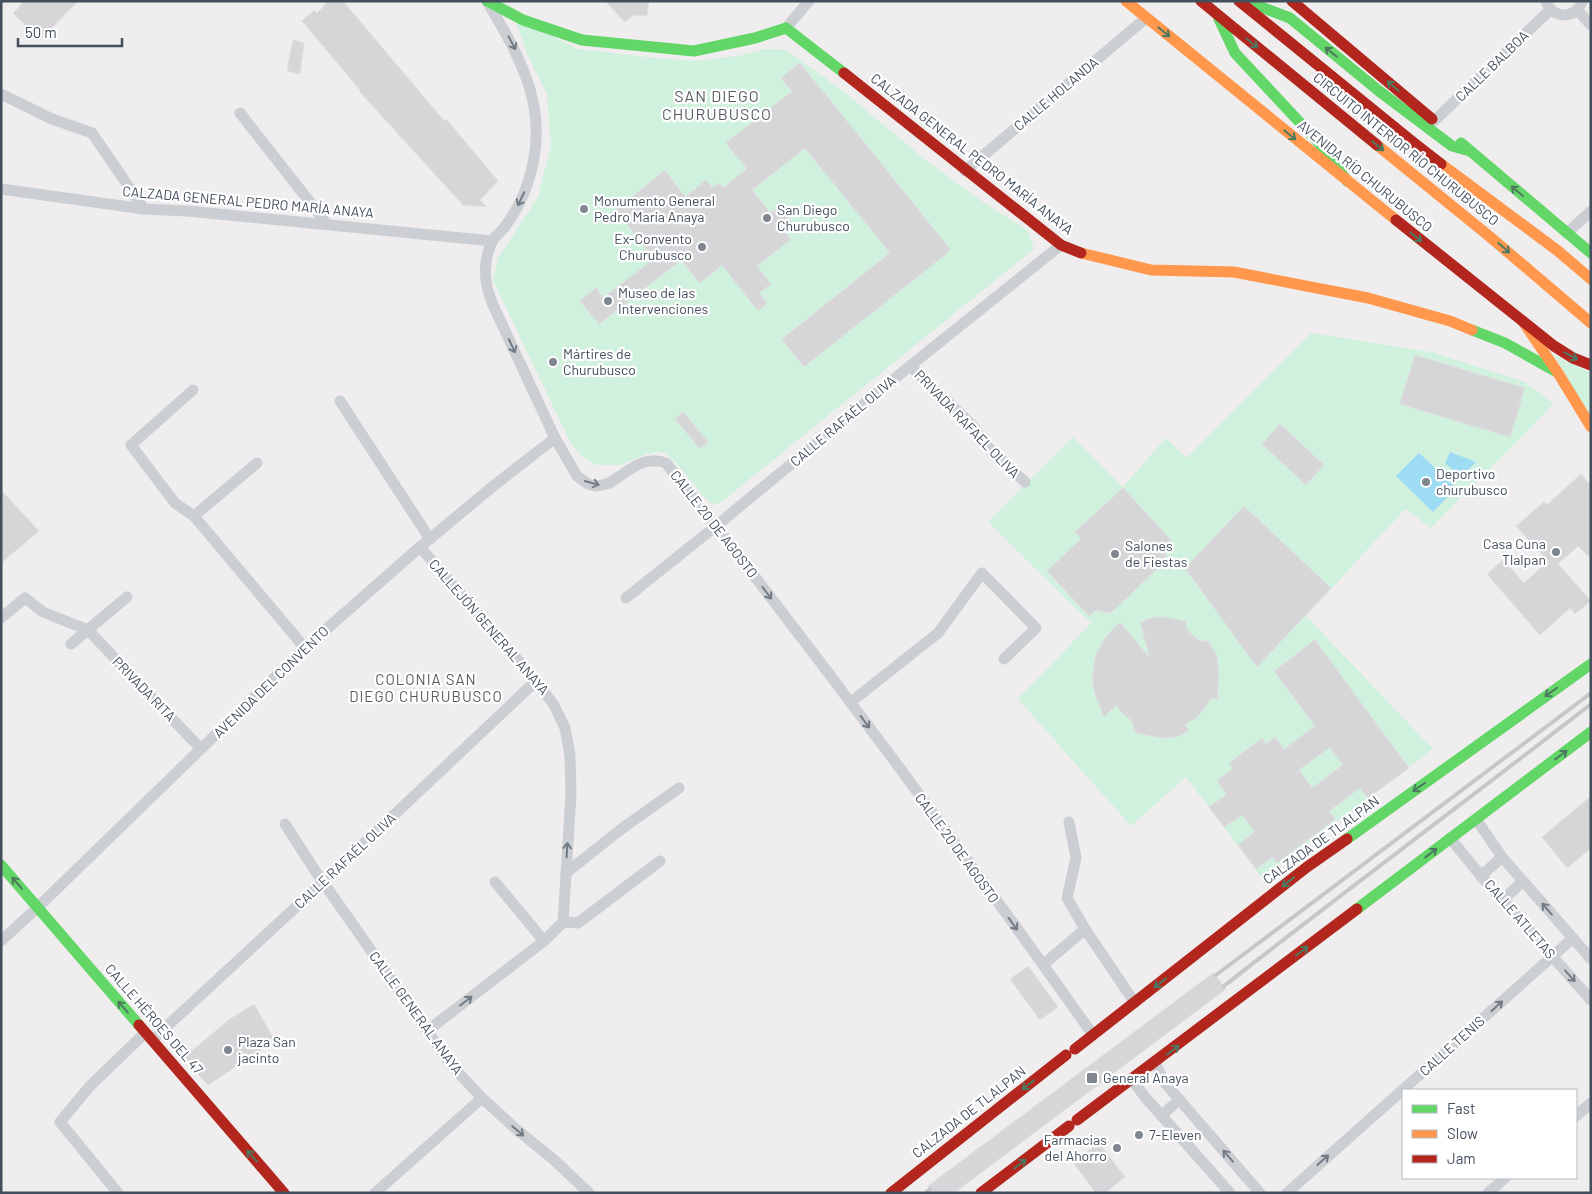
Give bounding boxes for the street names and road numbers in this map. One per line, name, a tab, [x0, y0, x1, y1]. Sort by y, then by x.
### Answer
street label: CALLE BALBOA	[1452, 26, 1532, 105]
street label: CALLE HOLANDA	[1010, 53, 1102, 134]
street label: CIRCUITO INTERIOR RÍO CHURUBUSCO	[1310, 68, 1503, 229]
street label: CALZADA GENERAL PEDRO MARÍA ANAYA	[868, 69, 1077, 238]
street label: AVENIDA RÍO CHURUBUSCO	[1295, 116, 1436, 235]
street label: CALZADA GENERAL PEDRO MARÍA ANAYA	[122, 182, 375, 221]
street label: PRIVADA RAFAEL OLIVA	[911, 366, 1024, 482]
street label: CALLE RAFAÉL OLIVA	[786, 371, 899, 470]
street label: CALLE 20 DE AGOSTO	[667, 467, 762, 581]
street label: CALLEJÓN GENERAL ANAYA	[426, 555, 553, 698]
street label: AVENIDA DEL CONVENTO	[210, 622, 332, 741]
street label: PRIVADA RITA	[109, 653, 180, 725]
street label: CALLE 20 DE AGOSTO	[912, 789, 1003, 906]
street label: CALZADA DE TLALPAN	[1259, 792, 1382, 887]
street label: CALLE RAFAÉL OLIVA	[290, 809, 399, 912]
street label: CALLE ATLETAS	[1481, 876, 1559, 962]
street label: CALLE GENERAL ANAYA	[366, 948, 467, 1078]
street label: CALLE HÉROES DEL 47	[102, 960, 207, 1077]
street label: CALLE TENIS	[1416, 1012, 1488, 1079]
street label: CALZADA DE TLALPAN	[908, 1062, 1029, 1161]

